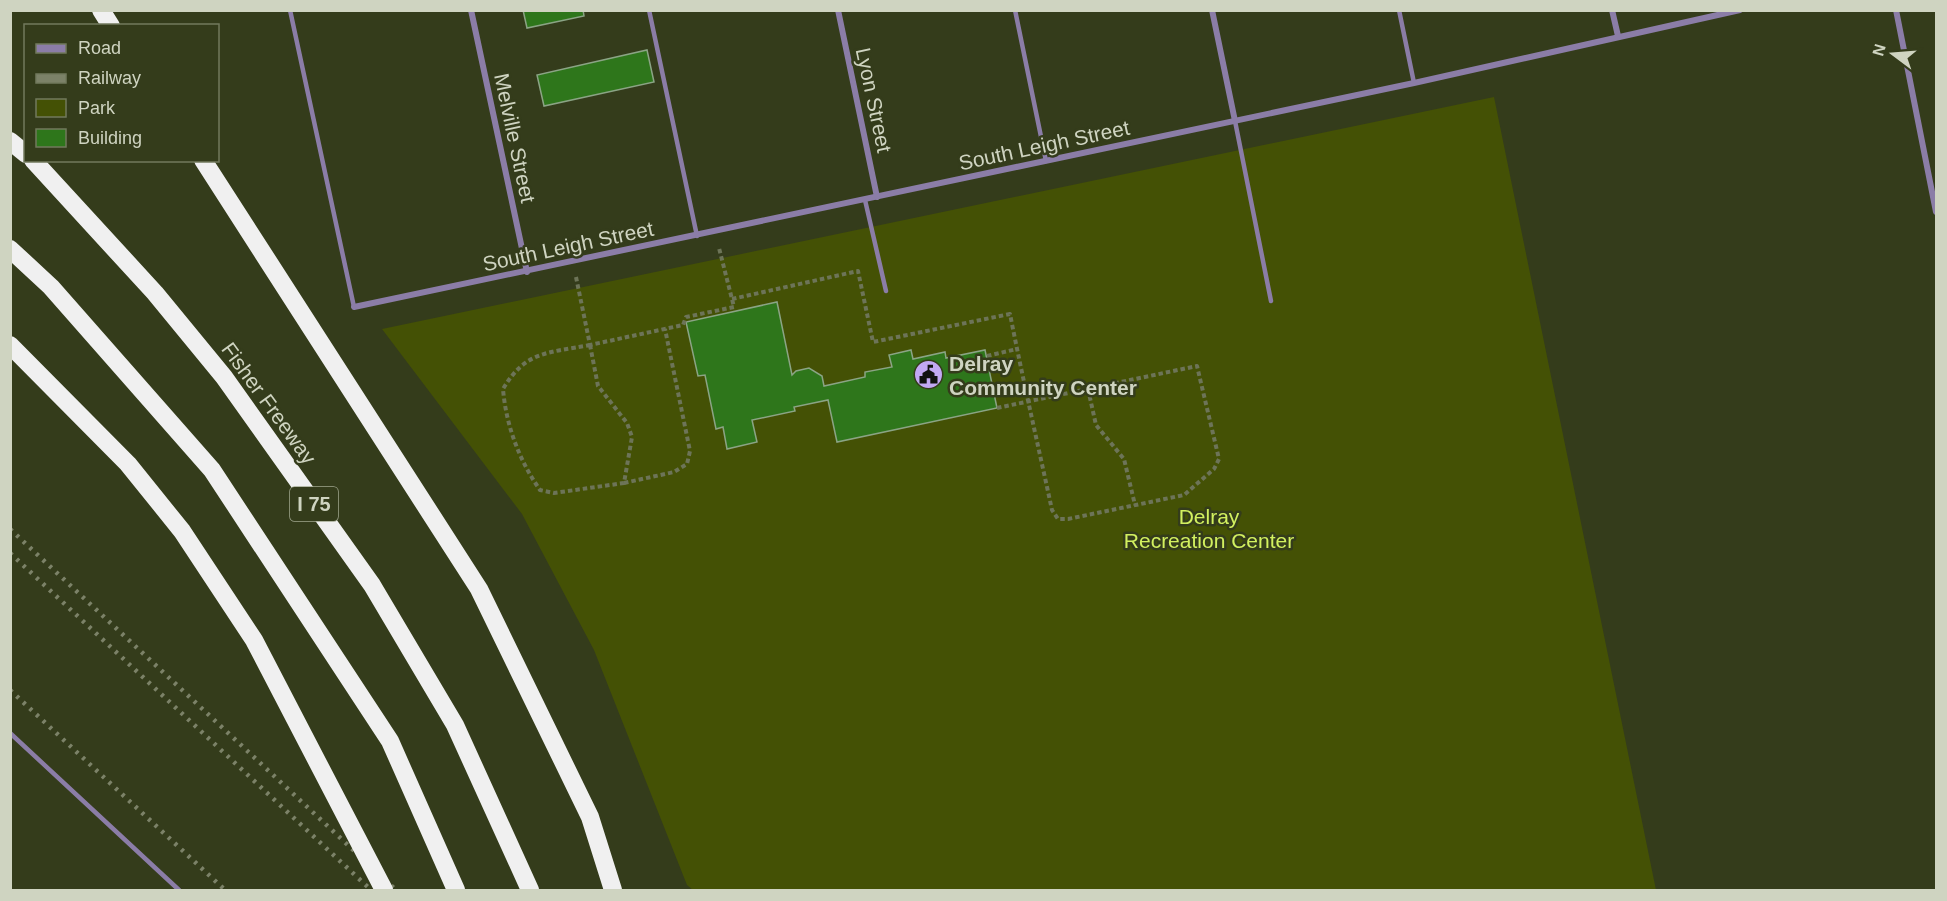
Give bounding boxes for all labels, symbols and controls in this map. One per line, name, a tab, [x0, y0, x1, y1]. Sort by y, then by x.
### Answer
legend	[24, 24, 219, 162]
north arrow	[1863, 24, 1923, 84]
text: Road	[78, 38, 121, 58]
text: N	[1869, 42, 1889, 58]
street label: Lyon Street	[852, 45, 896, 155]
text: Railway	[78, 68, 141, 88]
street label: Melville Street	[490, 71, 540, 205]
text: Park	[78, 98, 116, 118]
street label: South Leigh Street	[957, 116, 1132, 174]
text: Building	[78, 128, 142, 148]
street label: South Leigh Street	[481, 217, 656, 275]
street label: Fisher Freeway	[217, 338, 321, 469]
place label: Delray Community Center	[949, 352, 1137, 399]
public building icon: Delray Community Center	[912, 359, 944, 391]
road number: I 75	[290, 487, 338, 521]
park label: Delray Recreation Center	[1124, 505, 1294, 552]

